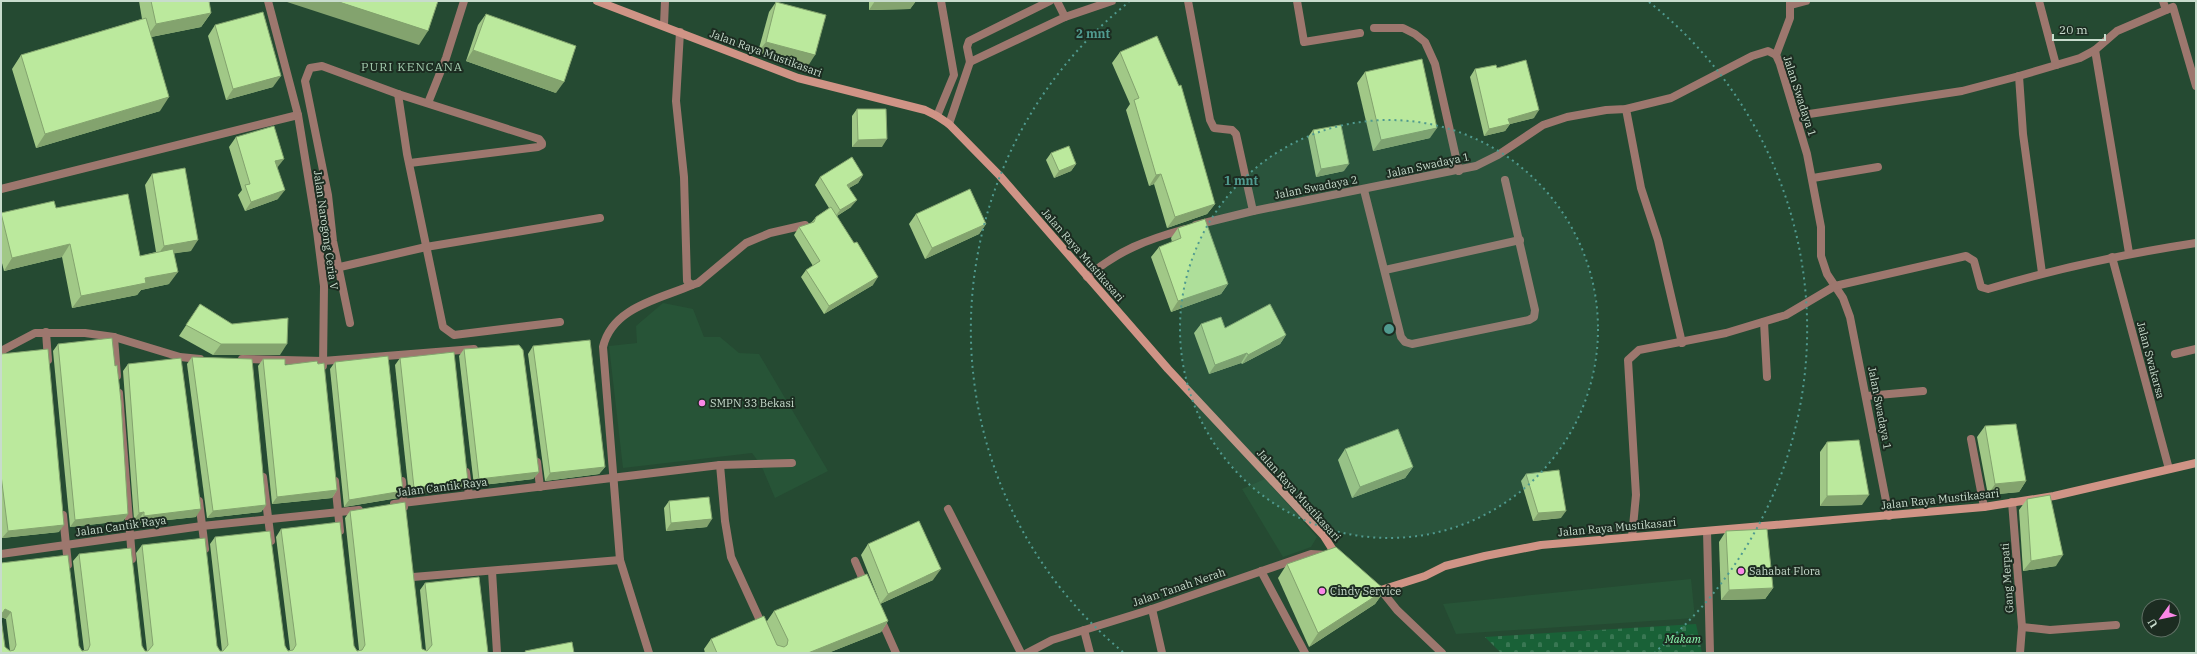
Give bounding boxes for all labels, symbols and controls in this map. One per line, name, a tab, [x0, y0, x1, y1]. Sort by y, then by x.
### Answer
scale bar	[2053, 16, 2105, 42]
text: 20 m	[2059, 22, 2088, 37]
street label: Jalan Raya Mustikasari	[708, 26, 825, 80]
text: 2 mnt	[1076, 26, 1111, 41]
street label: Jalan Swadaya 1	[1780, 54, 1820, 138]
district label: PURI KENCANA	[361, 59, 463, 74]
street label: Jalan Swadaya 1	[1385, 149, 1471, 181]
street label: Jalan Narogong Ceria V	[311, 169, 341, 291]
street label: Jalan Swadaya 2	[1273, 172, 1359, 202]
text: 1 mnt	[1224, 173, 1259, 188]
street label: Jalan Raya Mustikasari	[1039, 206, 1128, 305]
street label: Jalan Swakarsa	[2134, 320, 2168, 400]
centre of rings	[1382, 322, 1396, 336]
street label: Jalan Swadaya 1	[1865, 365, 1895, 451]
place label: SMPN 33 Bekasi	[710, 396, 795, 410]
marker: SMPN 33 Bekasi	[697, 398, 707, 408]
street label: Jalan Raya Mustikasari	[1254, 446, 1344, 544]
street label: Jalan Cantik Raya	[396, 474, 488, 500]
street label: Jalan Raya Mustikasari	[1880, 486, 2000, 512]
street label: Jalan Cantik Raya	[75, 513, 167, 539]
street label: Jalan Raya Mustikasari	[1557, 515, 1677, 539]
street label: Gang Merpati	[1998, 542, 2016, 613]
place label: Sahabat Flora	[1749, 564, 1821, 578]
street label: Jalan Tanah Nerah	[1131, 565, 1227, 609]
marker: Sahabat Flora	[1736, 566, 1746, 576]
place label: Cindy Service	[1330, 584, 1401, 598]
marker: Cindy Service	[1317, 586, 1327, 596]
north arrow	[2141, 598, 2181, 638]
text: U	[2144, 616, 2161, 631]
park label: Makam	[1664, 632, 1702, 646]

